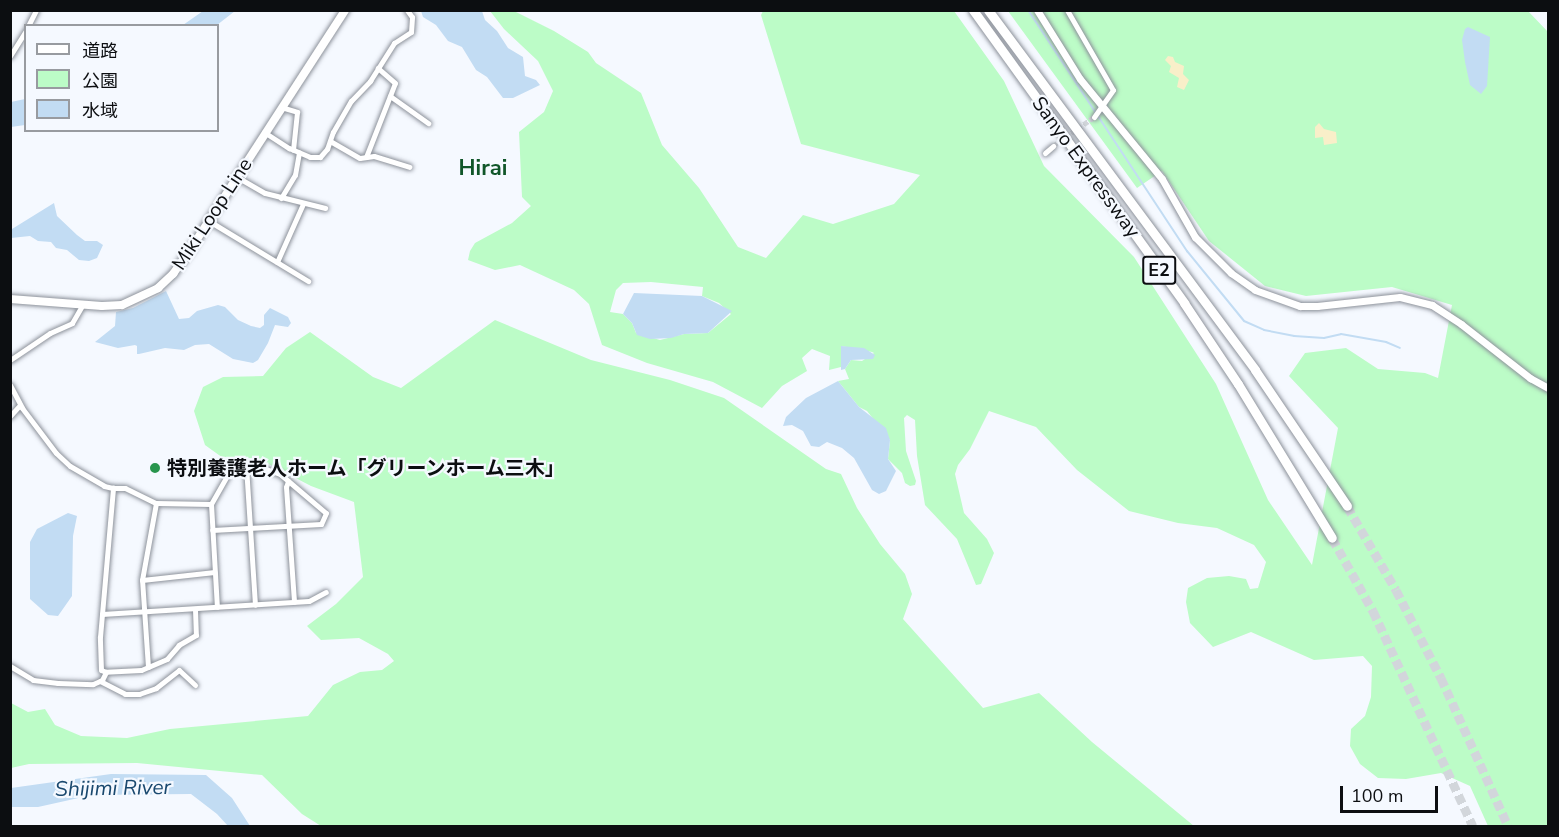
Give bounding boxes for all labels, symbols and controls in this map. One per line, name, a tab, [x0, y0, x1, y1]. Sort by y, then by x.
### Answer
legend	[24, 24, 219, 132]
text: 道路	[82, 39, 118, 63]
text: 公園	[82, 69, 118, 93]
street label: Sanyo Expressway	[1027, 92, 1145, 242]
text: 水域	[82, 99, 118, 123]
street label: Miki Loop Line	[167, 153, 257, 275]
district label: Hirai	[459, 156, 507, 182]
road number: E2	[1141, 255, 1177, 285]
place label: 特別養護老人ホーム「グリーンホーム三木」	[167, 456, 567, 480]
marker: 特別養護老人ホーム「グリーンホーム三木」	[148, 461, 162, 475]
water label: Shijimi River	[55, 774, 171, 802]
scale bar	[1343, 774, 1440, 812]
text: 100 m	[1351, 784, 1403, 808]

